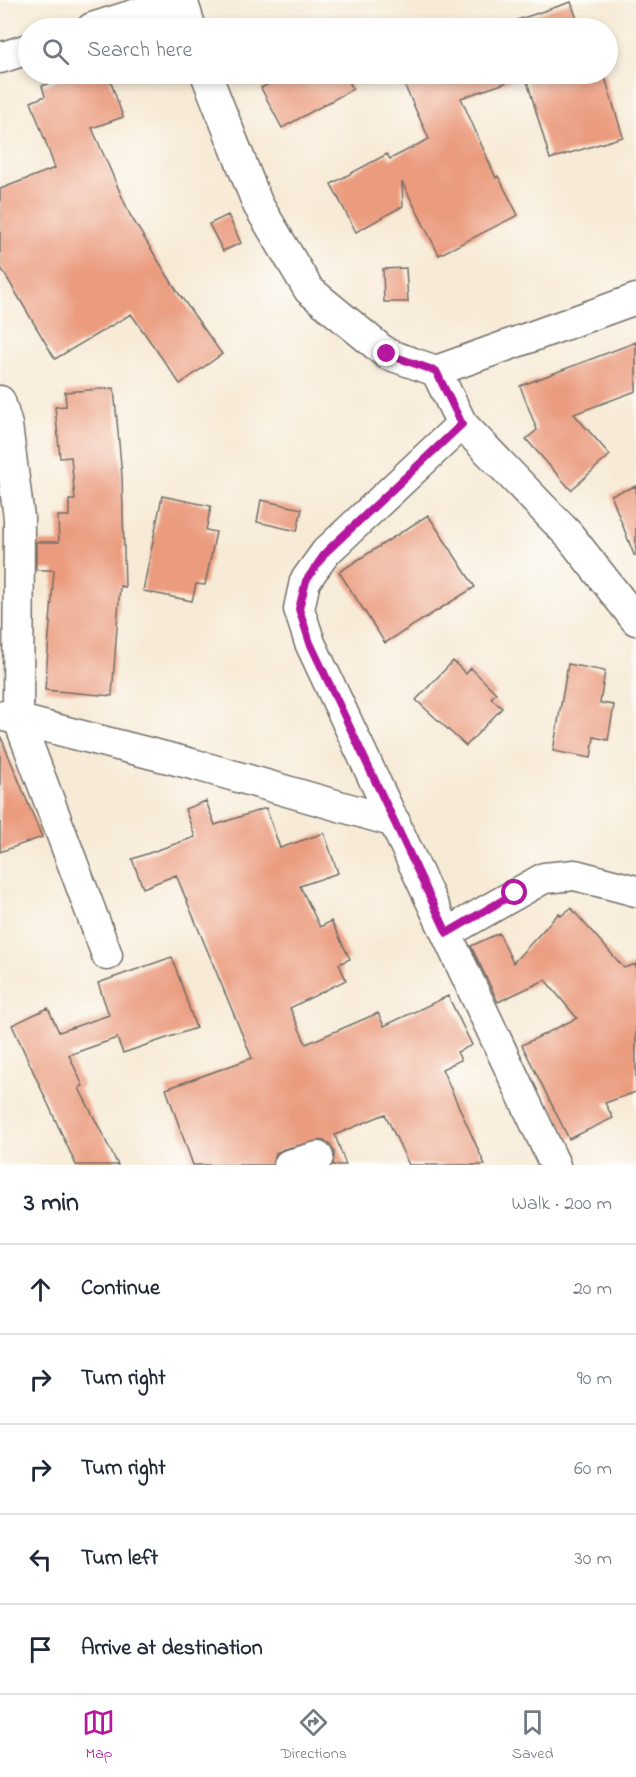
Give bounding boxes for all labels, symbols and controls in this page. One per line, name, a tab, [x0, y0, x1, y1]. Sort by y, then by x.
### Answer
search box	[18, 18, 618, 84]
icon: search	[39, 35, 72, 68]
text: Search here	[87, 35, 192, 67]
route end	[373, 340, 399, 366]
route start	[501, 879, 527, 905]
text: 3 min	[24, 1185, 79, 1223]
text: Walk · 200 m	[512, 1190, 612, 1219]
icon: ahead	[24, 1273, 57, 1306]
text: Continue	[81, 1273, 160, 1305]
text: 20 m	[573, 1275, 612, 1304]
icon: right	[24, 1363, 57, 1396]
text: Turn right	[81, 1363, 166, 1395]
text: 90 m	[577, 1365, 612, 1394]
icon: right	[24, 1453, 57, 1486]
text: Turn right	[81, 1453, 166, 1485]
text: 60 m	[574, 1455, 612, 1484]
icon: left	[24, 1543, 57, 1576]
text: Turn left	[81, 1543, 158, 1575]
text: 30 m	[575, 1545, 612, 1574]
icon: arrive	[24, 1633, 57, 1666]
text: Arrive at destination	[81, 1633, 263, 1665]
tab: Map	[82, 1706, 115, 1766]
tab: Directions	[280, 1706, 347, 1766]
tab: Saved	[512, 1706, 554, 1766]

